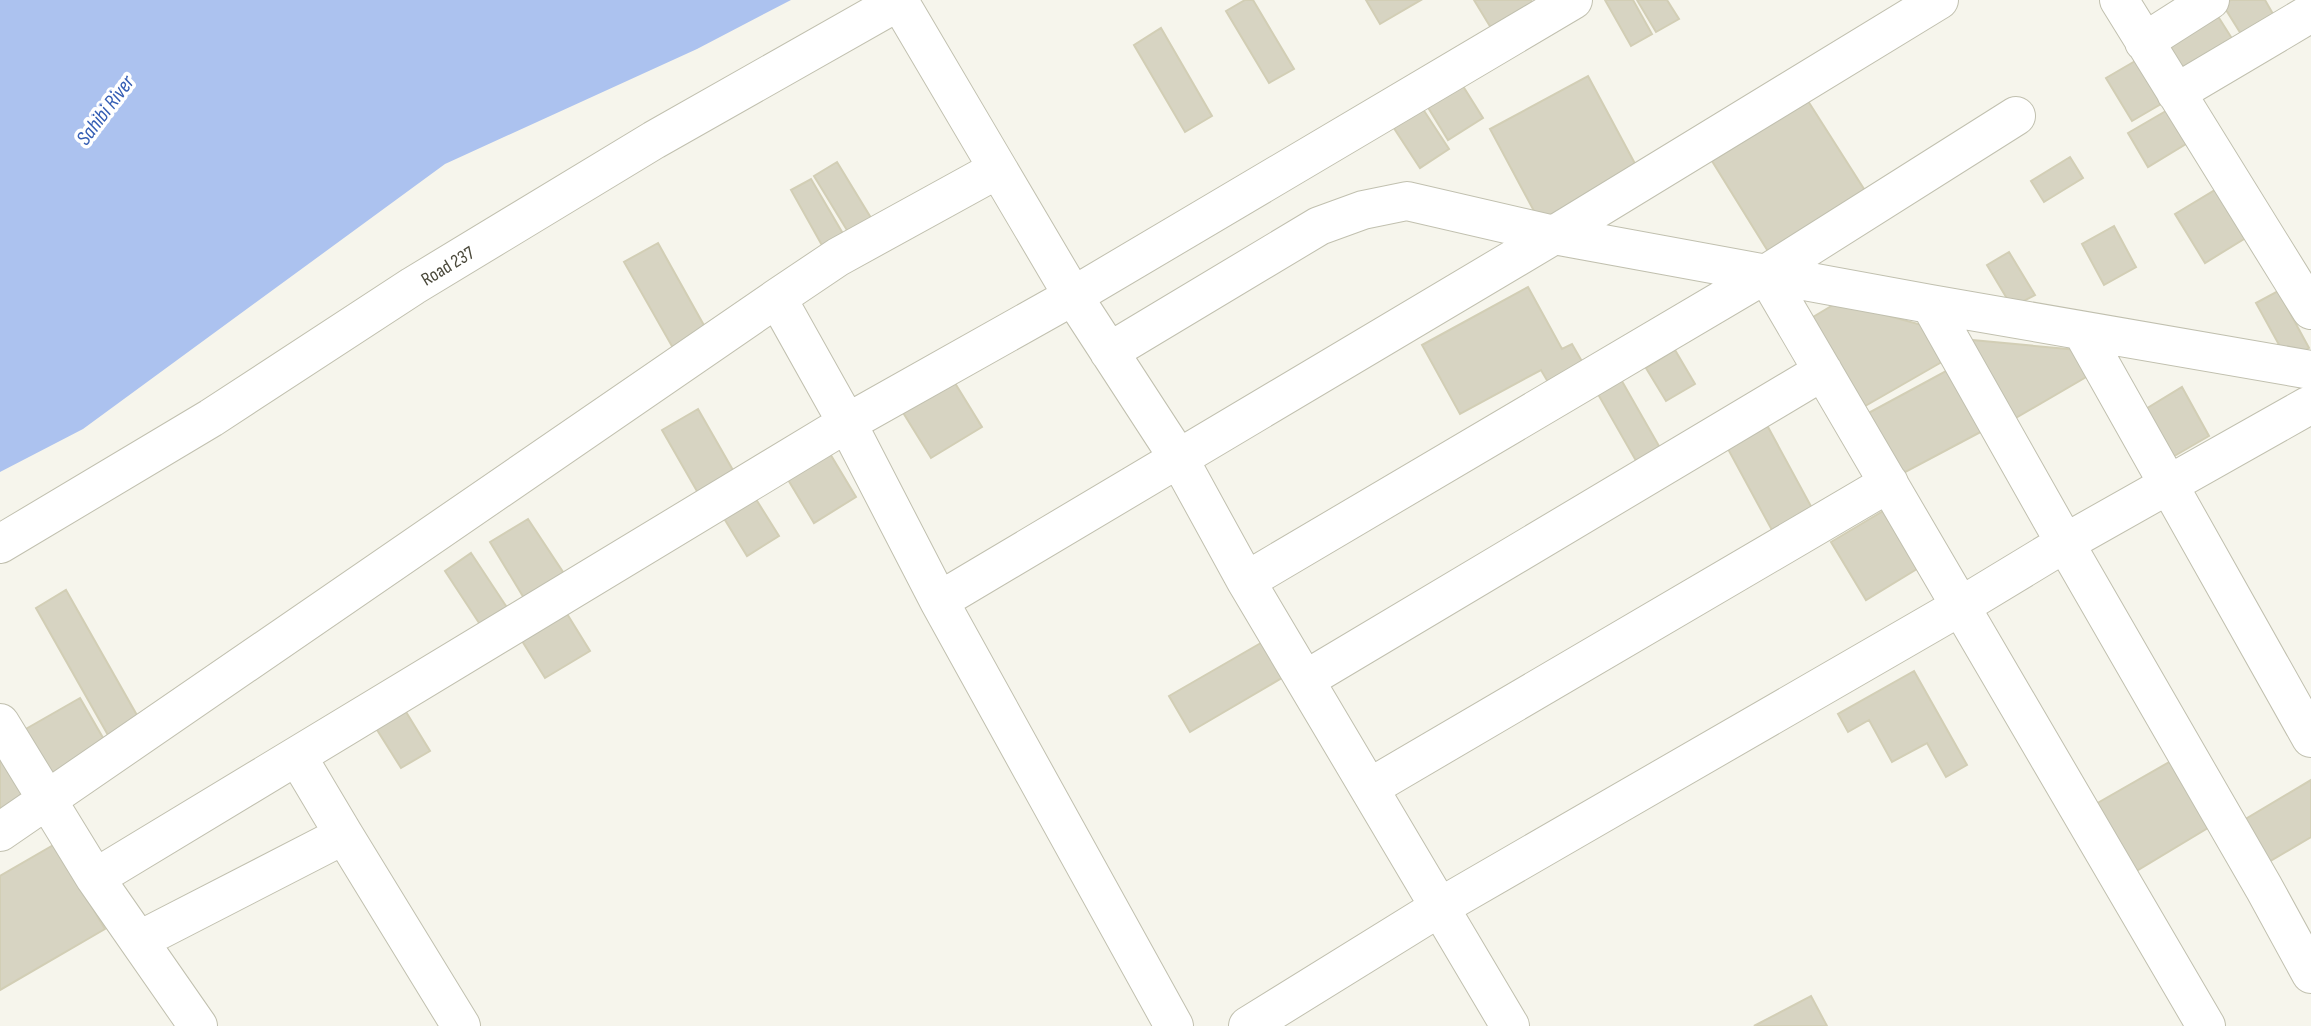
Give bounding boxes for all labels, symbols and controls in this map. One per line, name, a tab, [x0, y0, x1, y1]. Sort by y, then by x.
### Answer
water label: Sahibi River	[71, 70, 140, 150]
street label: Road 237	[417, 241, 479, 292]

